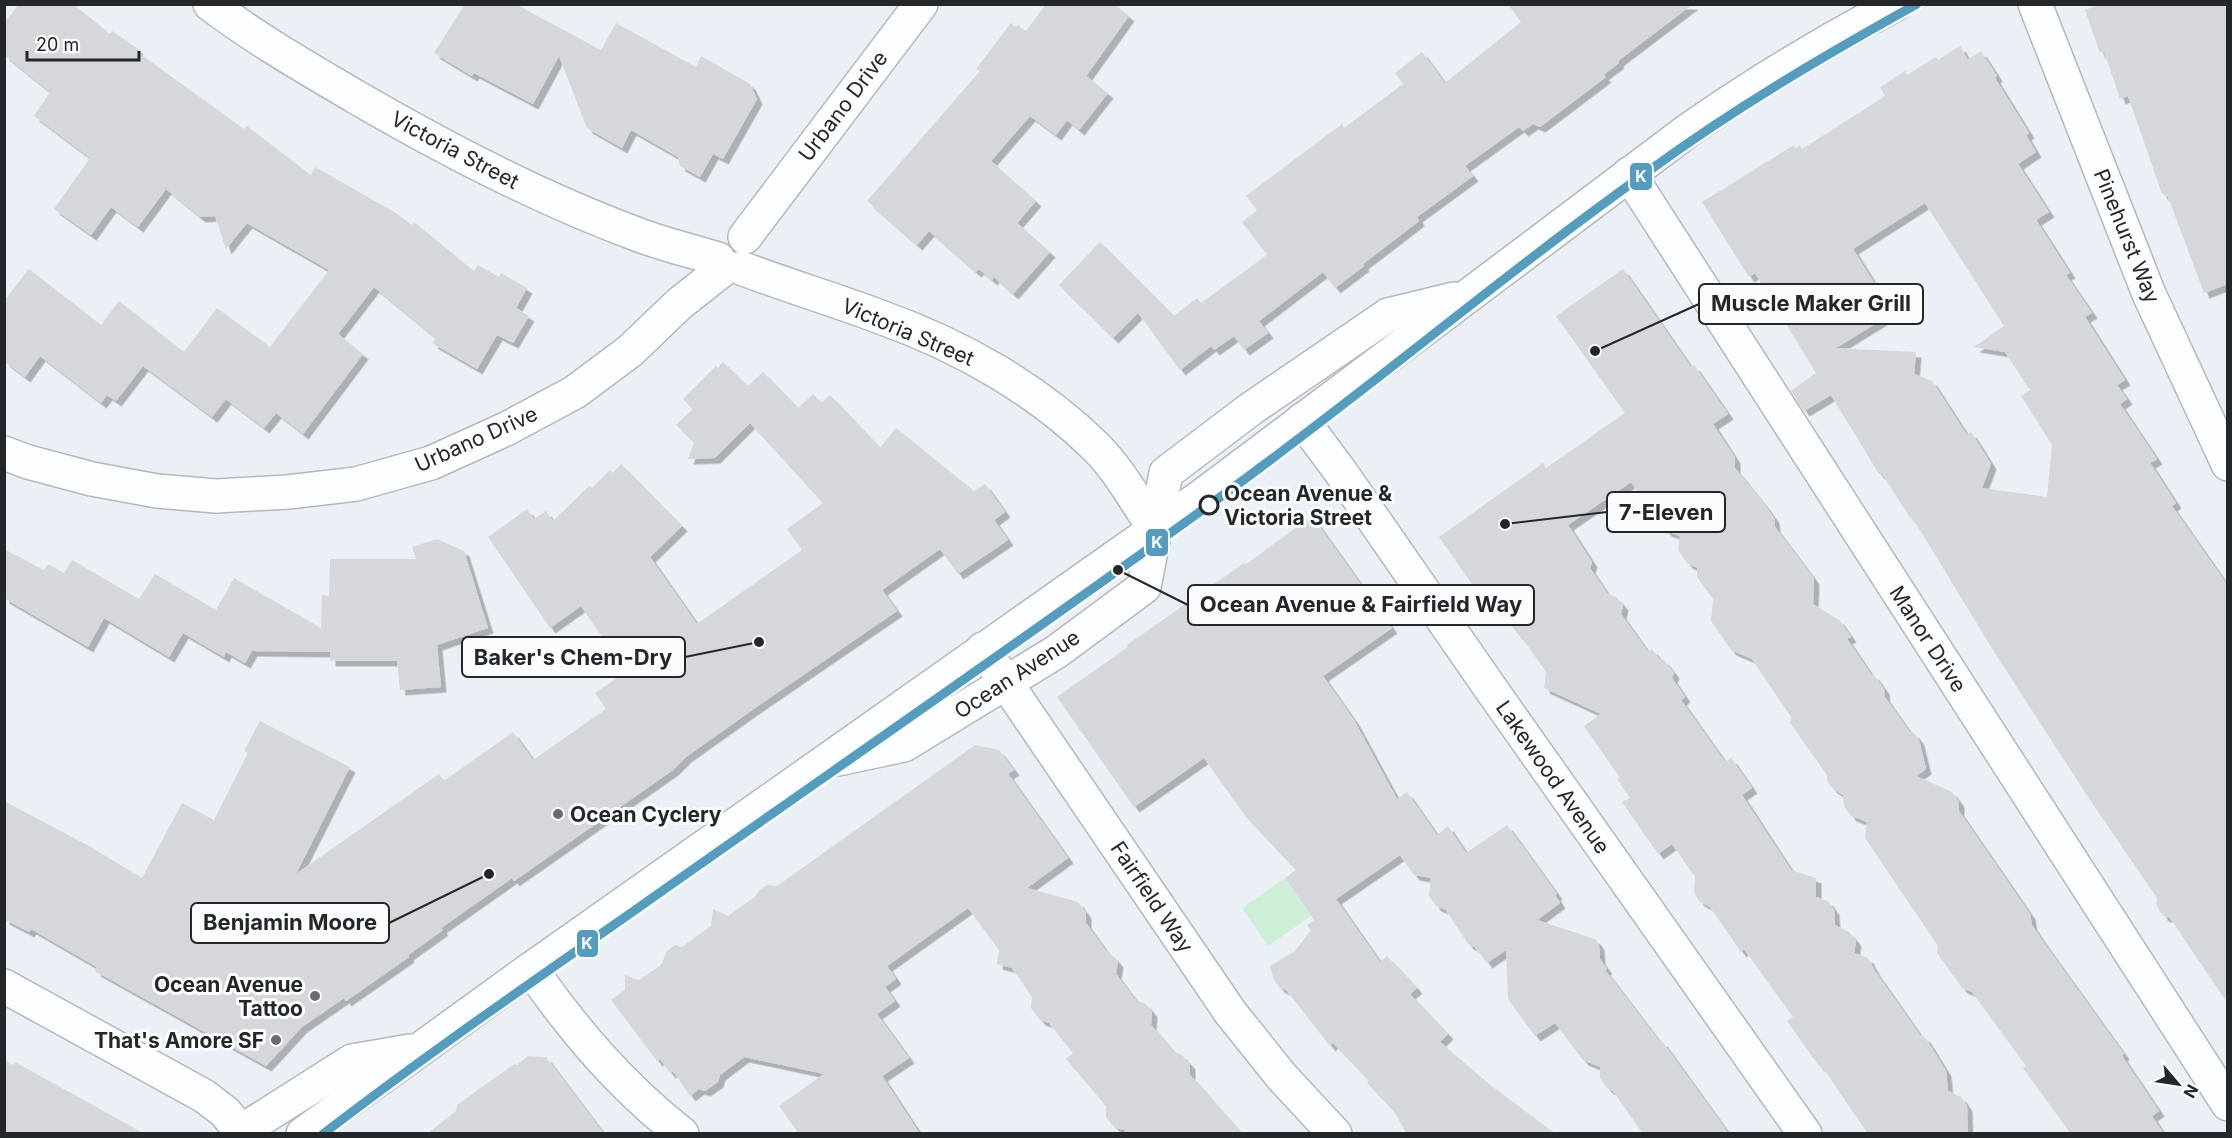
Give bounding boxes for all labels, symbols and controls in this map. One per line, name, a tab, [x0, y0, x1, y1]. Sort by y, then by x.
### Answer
scale bar	[27, 24, 140, 62]
text: 20 m	[36, 34, 79, 55]
street label: Urbano Drive	[793, 46, 893, 166]
street label: Victoria Street	[387, 106, 523, 194]
line badge: K	[1629, 162, 1653, 191]
street label: Pinehurst Way	[2089, 165, 2165, 307]
text: K	[1635, 166, 1647, 186]
callout: Muscle Maker Grill	[1699, 284, 1923, 324]
text: Muscle Maker Grill	[1711, 290, 1911, 316]
street label: Victoria Street	[838, 293, 978, 371]
street label: Urbano Drive	[411, 401, 541, 477]
place label: Ocean Avenue & Victoria Street	[1224, 481, 1393, 530]
callout: 7-Eleven	[1607, 492, 1725, 532]
marker: Ocean Avenue & Victoria Street	[1199, 495, 1219, 515]
text: 7-Eleven	[1619, 499, 1713, 525]
line badge: K	[1145, 528, 1169, 557]
text: K	[1151, 532, 1163, 552]
street label: Manor Drive	[1884, 581, 1972, 697]
callout: Ocean Avenue & Fairfield Way	[1188, 585, 1534, 625]
text: Ocean Avenue & Fairfield Way	[1200, 591, 1522, 617]
street label: Ocean Avenue	[950, 624, 1084, 724]
callout: Baker's Chem-Dry	[462, 637, 685, 677]
text: Baker's Chem-Dry	[474, 644, 672, 670]
street label: Lakewood Avenue	[1491, 696, 1615, 858]
place label: Ocean Cyclery	[570, 802, 722, 827]
marker: Ocean Cyclery	[551, 807, 565, 821]
street label: Fairfield Way	[1106, 837, 1198, 958]
callout: Benjamin Moore	[191, 903, 389, 943]
text: Benjamin Moore	[203, 909, 377, 935]
line badge: K	[576, 929, 599, 958]
text: K	[581, 933, 593, 953]
place label: Ocean Avenue Tattoo	[154, 972, 303, 1021]
marker: Ocean Avenue Tattoo	[308, 989, 322, 1003]
place label: That's Amore SF	[94, 1028, 264, 1053]
marker: That's Amore SF	[269, 1033, 283, 1047]
north arrow	[2148, 1054, 2208, 1114]
text: N	[2179, 1081, 2203, 1101]

